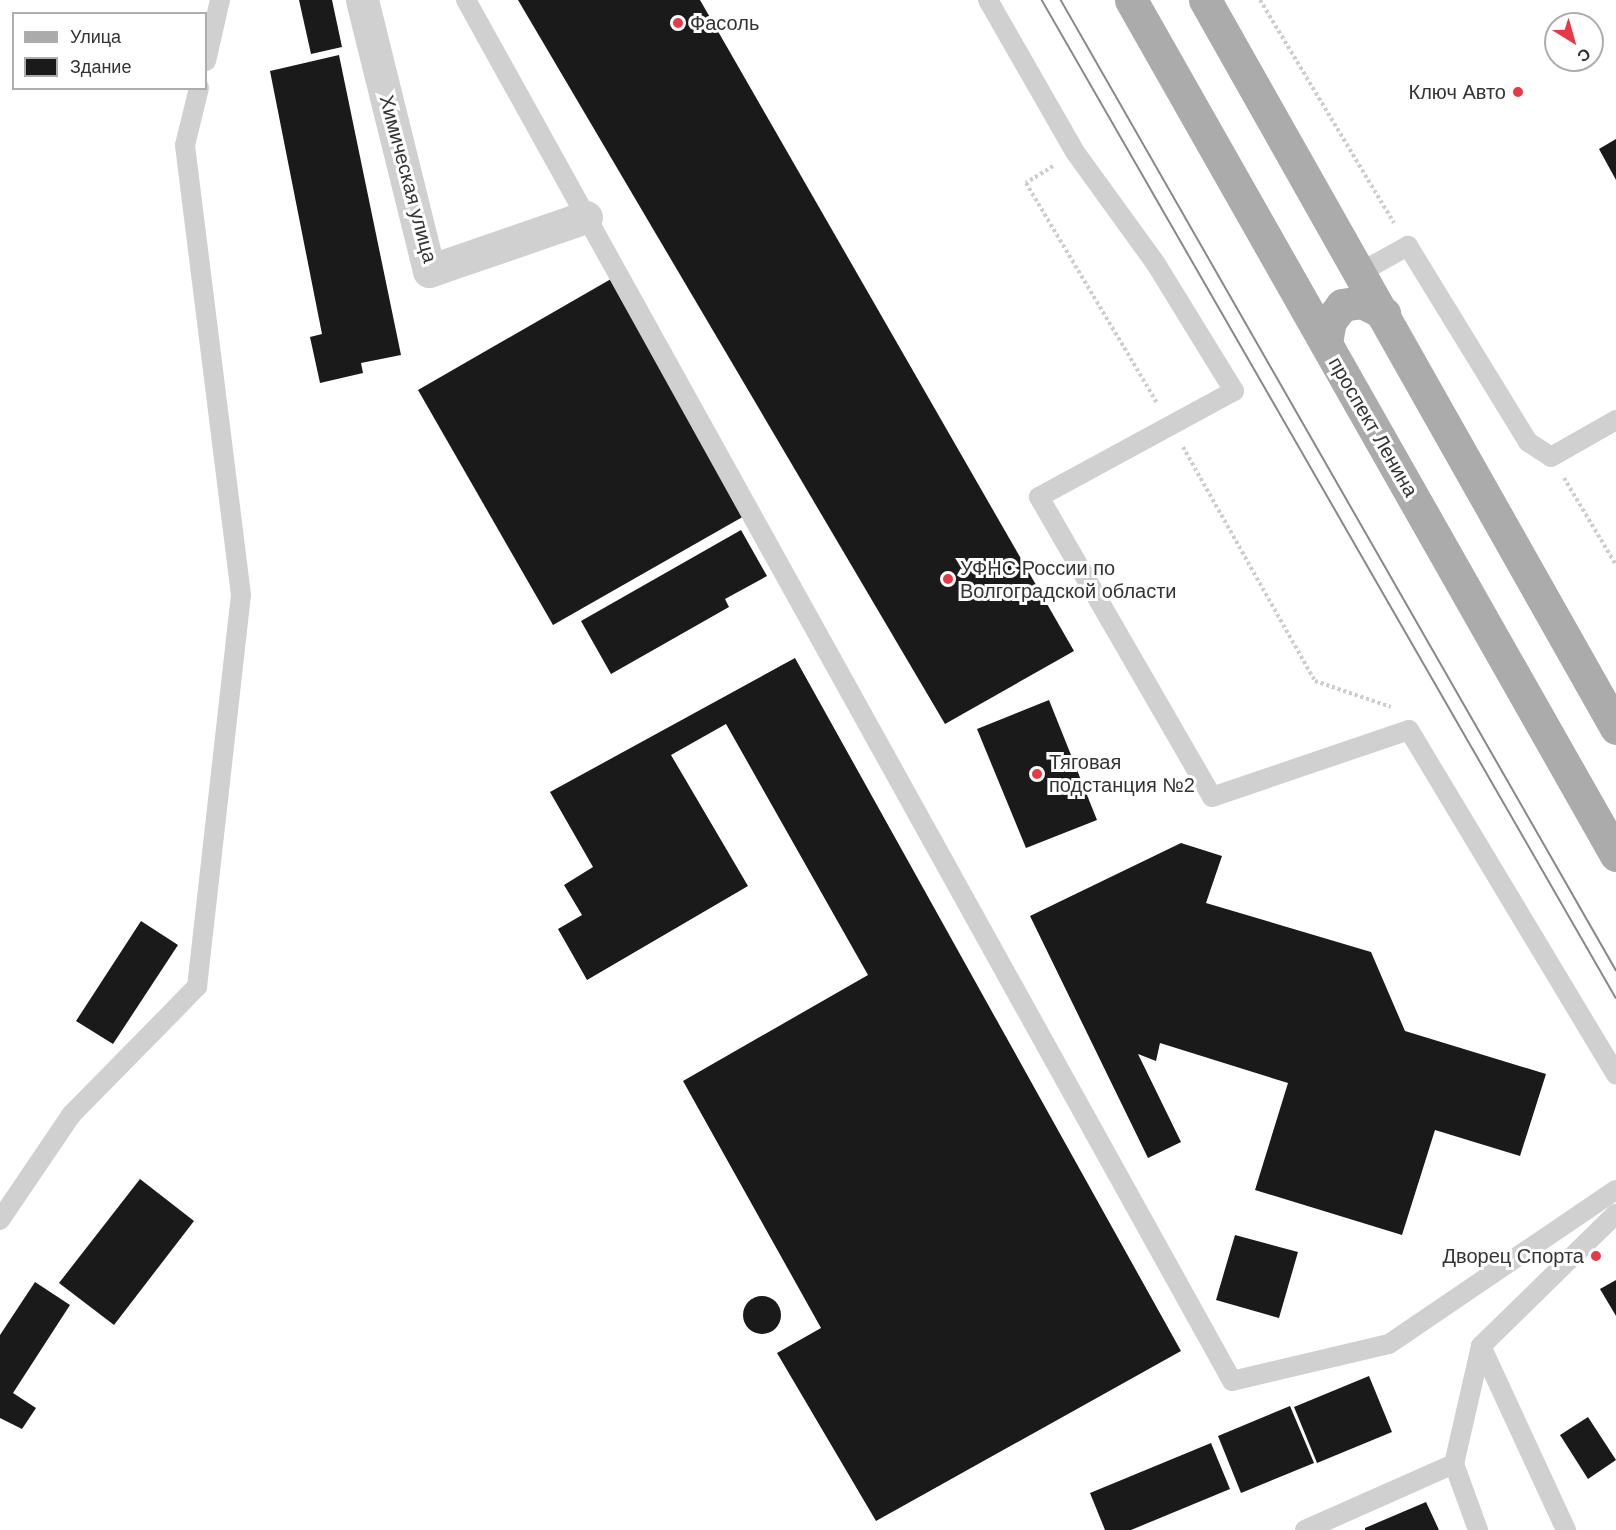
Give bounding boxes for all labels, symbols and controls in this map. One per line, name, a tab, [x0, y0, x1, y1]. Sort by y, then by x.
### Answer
place label: Фасоль	[690, 11, 759, 35]
legend	[12, 12, 207, 90]
north arrow	[1544, 12, 1604, 72]
marker: Фасоль	[671, 16, 685, 30]
text: Улица	[70, 27, 121, 47]
text: С	[1574, 45, 1594, 65]
text: Здание	[70, 57, 131, 77]
place label: Ключ Авто	[1409, 80, 1506, 104]
marker: Ключ Авто	[1511, 85, 1525, 99]
street label: Химическая улица	[374, 93, 442, 265]
street label: проспект Ленина	[1323, 353, 1423, 501]
place label: УФНС России по Волгоградской области	[960, 556, 1177, 603]
marker: УФНС России по Волгоградской области	[941, 572, 955, 586]
place label: Тяговая подстанция №2	[1049, 750, 1195, 797]
marker: Тяговая подстанция №2	[1030, 767, 1044, 781]
place label: Дворец Спорта	[1443, 1244, 1584, 1268]
marker: Дворец Спорта	[1589, 1249, 1603, 1263]

